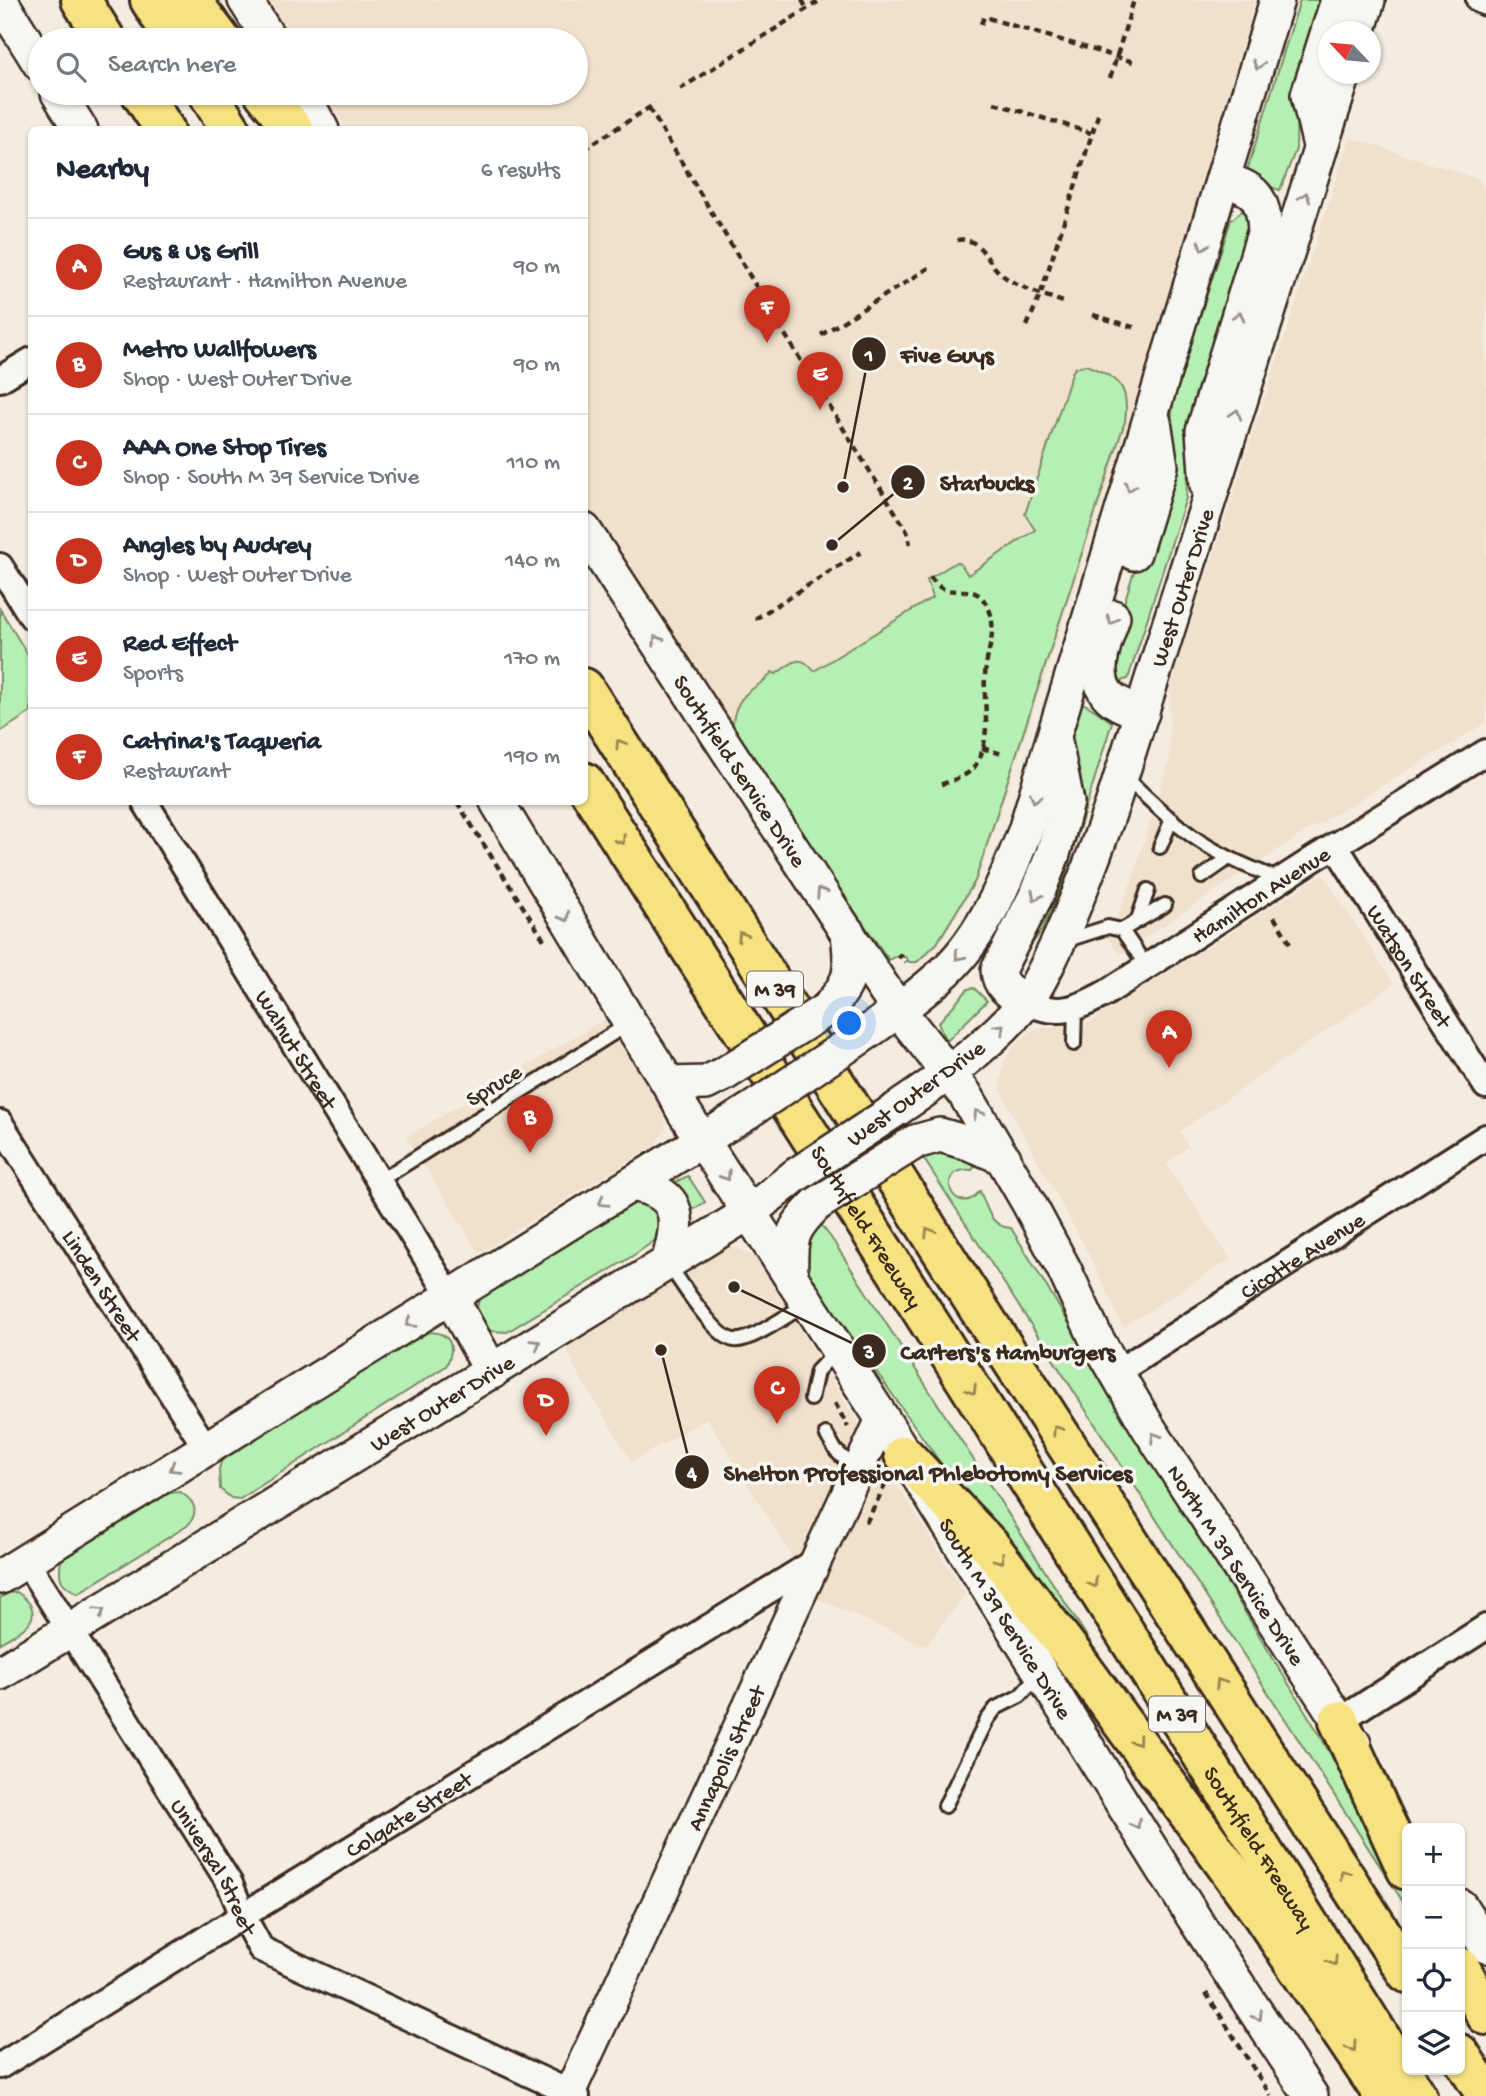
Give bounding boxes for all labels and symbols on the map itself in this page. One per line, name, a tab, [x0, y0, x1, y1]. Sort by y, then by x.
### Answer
north arrow	[1318, 21, 1381, 84]
one-way arrow	[1251, 59, 1266, 71]
one-way arrow	[1297, 192, 1311, 204]
one-way arrow	[1197, 239, 1211, 251]
pin: F	[744, 285, 790, 343]
one-way arrow	[1230, 311, 1245, 323]
callout: Five Guys	[851, 331, 1007, 376]
text: Five Guys	[899, 343, 995, 372]
text: 1	[864, 345, 873, 370]
pin: E	[797, 352, 843, 410]
one-way arrow	[1228, 409, 1243, 421]
callout: Starbucks	[891, 459, 1048, 504]
text: Starbucks	[940, 471, 1035, 500]
text: 2	[903, 473, 914, 498]
one-way arrow	[1123, 480, 1138, 492]
street label: West Outer Drive	[1147, 505, 1223, 671]
one-way arrow	[1106, 614, 1121, 626]
one-way arrow	[652, 635, 665, 648]
street label: Southfield Service Drive	[665, 671, 811, 874]
one-way arrow	[615, 739, 628, 752]
one-way arrow	[1029, 791, 1043, 804]
one-way arrow	[613, 832, 626, 845]
street label: Hamilton Avenue	[1188, 841, 1337, 951]
one-way arrow	[817, 887, 830, 900]
one-way arrow	[1030, 889, 1044, 901]
street label: Watson Street	[1359, 901, 1457, 1035]
one-way arrow	[557, 909, 570, 922]
one-way arrow	[737, 931, 750, 944]
one-way arrow	[954, 948, 967, 960]
road number: M 39	[747, 972, 803, 1006]
street label: Walnut Street	[247, 986, 342, 1117]
your location	[832, 1006, 866, 1040]
pin: A	[1146, 1010, 1192, 1068]
one-way arrow	[992, 1024, 1005, 1037]
street label: West Outer Drive	[843, 1035, 992, 1154]
street label: Spruce	[462, 1059, 529, 1114]
pin: B	[507, 1095, 553, 1153]
one-way arrow	[973, 1109, 986, 1122]
street label: Southfield Freeway	[803, 1141, 927, 1315]
one-way arrow	[718, 1168, 730, 1181]
one-way arrow	[597, 1194, 610, 1207]
street label: Cicotte Avenue	[1236, 1207, 1372, 1307]
street label: Linden Street	[54, 1226, 146, 1349]
one-way arrow	[924, 1226, 937, 1239]
one-way arrow	[404, 1314, 417, 1327]
callout: Carters's Hamburgers	[851, 1329, 1129, 1374]
one-way arrow	[529, 1340, 542, 1353]
text: Carters's Hamburgers	[901, 1340, 1117, 1369]
text: 3	[863, 1342, 875, 1367]
street label: West Outer Drive	[366, 1350, 521, 1459]
pin: C	[754, 1366, 800, 1424]
pin: D	[523, 1378, 569, 1436]
one-way arrow	[964, 1383, 977, 1396]
one-way arrow	[1052, 1425, 1065, 1438]
one-way arrow	[1150, 1432, 1163, 1445]
callout: Shelton Professional Phlebotomy Services	[675, 1449, 1147, 1494]
one-way arrow	[169, 1460, 182, 1473]
text: Shelton Professional Phlebotomy Services	[724, 1461, 1134, 1490]
street label: North M 39 Service Drive	[1159, 1461, 1310, 1673]
text: 4	[686, 1463, 698, 1488]
street label: South M 39 Service Drive	[931, 1514, 1077, 1726]
one-way arrow	[992, 1551, 1005, 1564]
one-way arrow	[1085, 1575, 1098, 1588]
one-way arrow	[92, 1607, 105, 1620]
one-way arrow	[1215, 1678, 1228, 1691]
street label: Annapolis Street	[683, 1681, 774, 1836]
road number: M 39	[1149, 1696, 1205, 1732]
one-way arrow	[1128, 1733, 1141, 1746]
street label: Southfield Freeway	[1196, 1762, 1319, 1936]
street label: Colgate Street	[342, 1766, 479, 1866]
street label: Universal Street	[163, 1795, 262, 1942]
one-way arrow	[1127, 1817, 1140, 1830]
one-way arrow	[1339, 1869, 1352, 1882]
one-way arrow	[1324, 1954, 1337, 1967]
one-way arrow	[1250, 2008, 1263, 2021]
one-way arrow	[1344, 2040, 1357, 2053]

